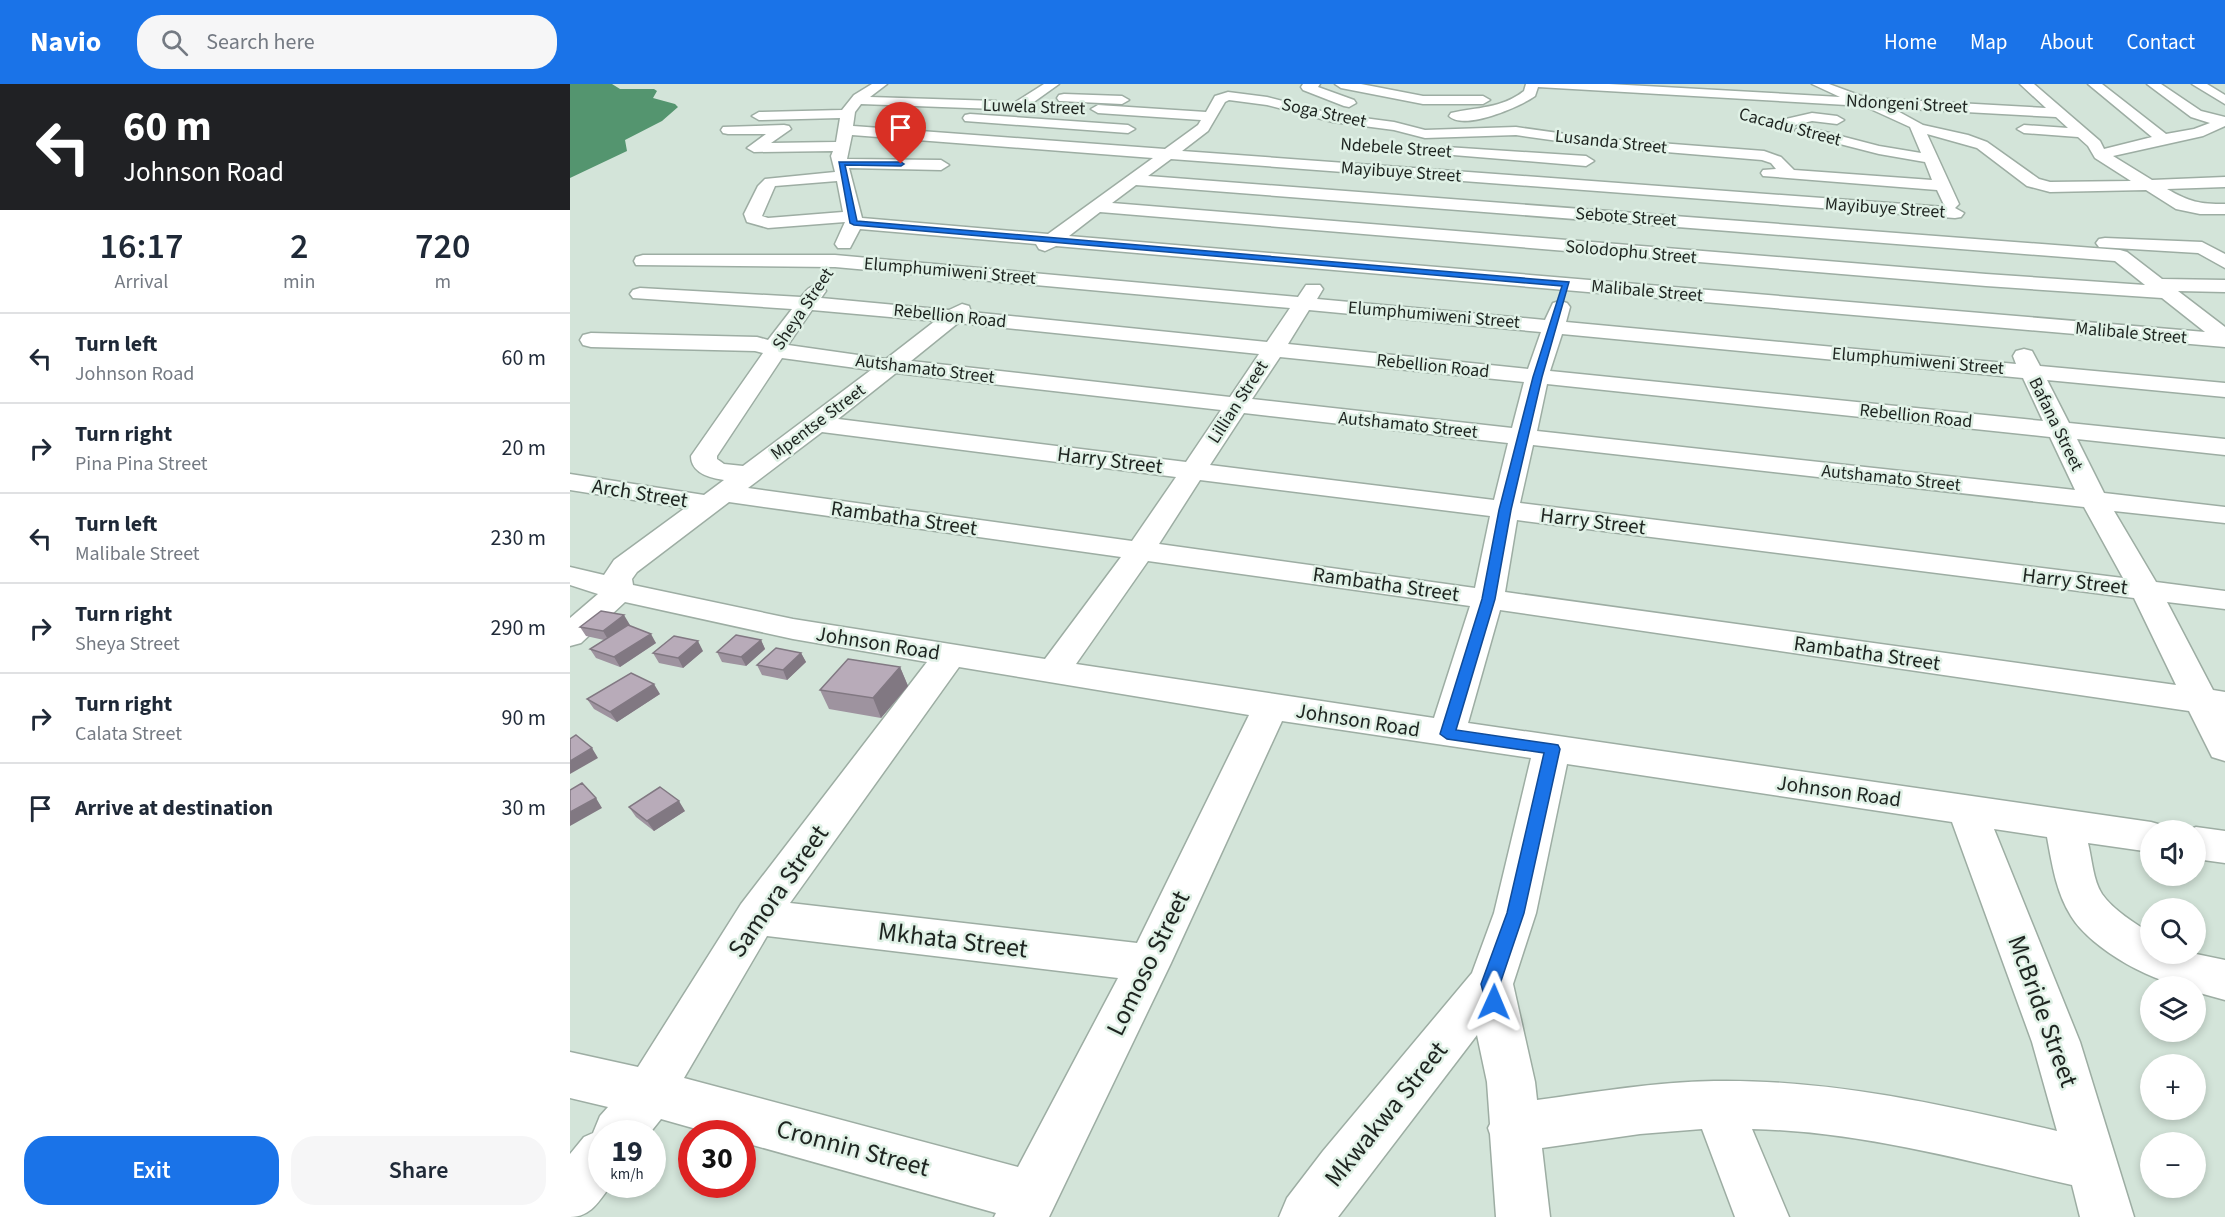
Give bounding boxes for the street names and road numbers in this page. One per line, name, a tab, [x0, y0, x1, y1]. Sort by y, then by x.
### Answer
street label: Ndongeni Street	[1845, 88, 1969, 120]
street label: Soga Street	[1279, 92, 1369, 134]
street label: Luwela Street	[982, 93, 1086, 121]
street label: Cacadu Street	[1736, 101, 1844, 153]
street label: Lusanda Street	[1554, 124, 1668, 160]
street label: Ndebele Street	[1339, 132, 1453, 164]
street label: Mayibuye Street	[1340, 155, 1462, 189]
street label: Mayibuye Street	[1824, 191, 1946, 225]
street label: Sebote Street	[1575, 201, 1677, 233]
street label: Solodophu Street	[1564, 234, 1698, 270]
street label: Elumphumiweni Street	[863, 251, 1037, 291]
street label: Sheya Street	[766, 263, 840, 355]
street label: Malibale Street	[1590, 274, 1704, 308]
street label: Elumphumiweni Street	[1347, 295, 1521, 335]
street label: Rebellion Road	[892, 298, 1008, 334]
street label: Malibale Street	[2074, 316, 2188, 350]
street label: Elumphumiweni Street	[1831, 341, 2005, 381]
street label: Autshamato Street	[854, 348, 996, 390]
street label: Rebellion Road	[1375, 348, 1491, 384]
street label: Lillian Street	[1202, 356, 1274, 448]
street label: Bafana Street	[2023, 373, 2089, 475]
street label: Mpentse Street	[765, 378, 871, 466]
street label: Rebellion Road	[1858, 398, 1974, 434]
street label: Autshamato Street	[1337, 405, 1479, 445]
street label: Harry Street	[1056, 439, 1164, 481]
street label: Autshamato Street	[1820, 458, 1962, 498]
street label: Arch Street	[590, 471, 690, 515]
street label: Rambatha Street	[829, 493, 979, 543]
street label: Harry Street	[1539, 500, 1647, 542]
street label: Rambatha Street	[1311, 559, 1461, 609]
street label: Harry Street	[2021, 560, 2129, 602]
street label: Johnson Road	[814, 618, 942, 668]
street label: Rambatha Street	[1792, 628, 1942, 678]
street label: Johnson Road	[1294, 695, 1422, 745]
street label: Johnson Road	[1775, 767, 1903, 815]
street label: Samora Street	[719, 817, 838, 965]
street label: Lomoso Street	[1097, 884, 1199, 1042]
street label: Mkhata Street	[876, 912, 1030, 968]
street label: McBride Street	[1998, 930, 2088, 1092]
street label: Mkwakwa Street	[1316, 1033, 1457, 1195]
street label: Cronnin Street	[772, 1110, 934, 1186]

